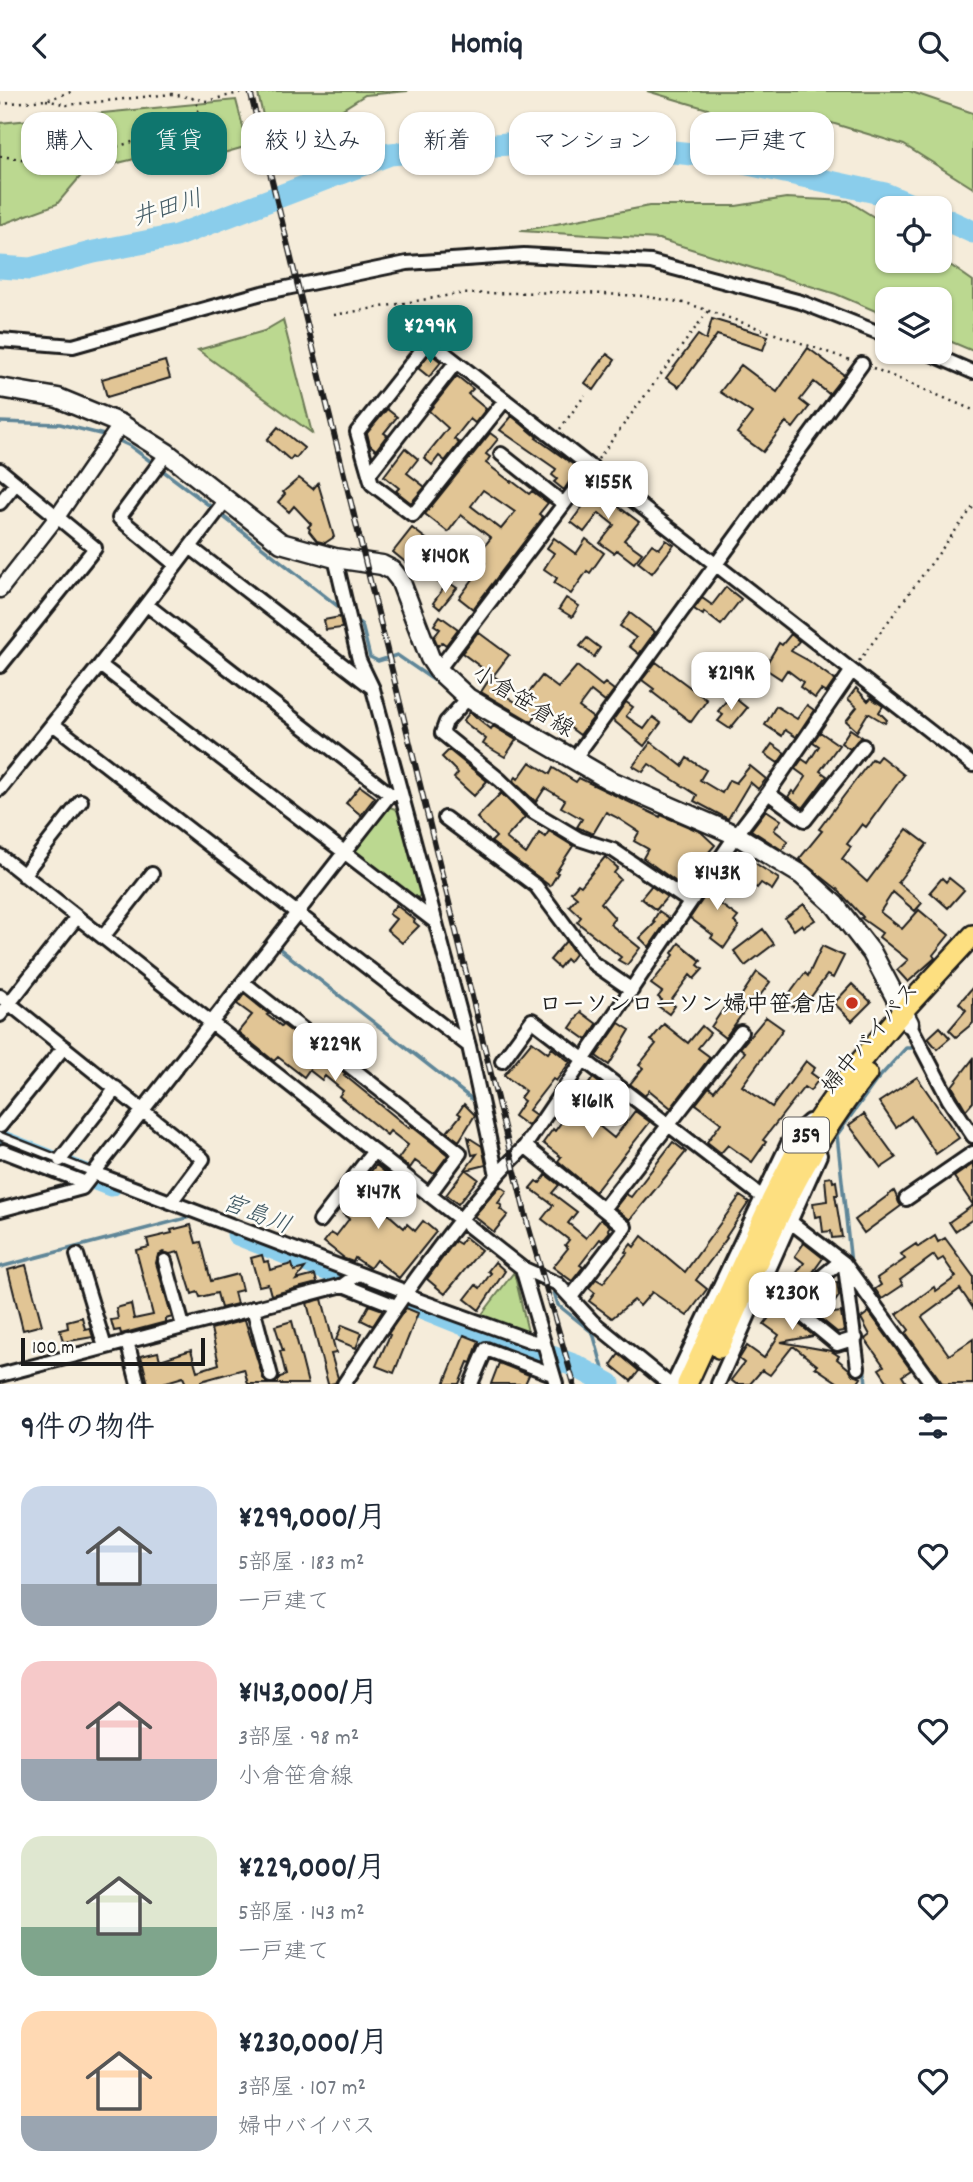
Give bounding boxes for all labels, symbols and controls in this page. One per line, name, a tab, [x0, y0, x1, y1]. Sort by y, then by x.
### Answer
text: Homiq	[450, 23, 523, 69]
icon: back	[21, 27, 59, 65]
icon: search	[914, 27, 952, 65]
chip: 購入	[21, 112, 117, 175]
chip: 賃貸	[131, 112, 227, 175]
chip: 絞り込み	[241, 112, 385, 175]
chip: 新着	[399, 112, 495, 175]
chip: マンション	[509, 112, 676, 175]
chip: 一戸建て	[690, 112, 834, 175]
water label: 井田川	[128, 183, 207, 237]
map controls	[875, 196, 952, 364]
button: locate	[875, 196, 952, 273]
button: layers	[875, 287, 952, 364]
pin: ¥299K	[381, 306, 479, 365]
text: ¥299K	[404, 311, 456, 344]
pin: ¥155K	[559, 461, 657, 521]
text: ¥155K	[584, 467, 632, 500]
pin: ¥140K	[396, 535, 494, 595]
text: ¥140K	[421, 541, 469, 574]
pin: ¥219K	[682, 653, 780, 712]
text: ¥219K	[707, 658, 755, 691]
street label: 小倉笹倉線	[465, 659, 580, 747]
pin: ¥143K	[668, 853, 766, 912]
text: ¥143K	[694, 858, 740, 891]
street label: 婦中バイパス	[815, 976, 929, 1103]
place label: ローソンローソン婦中笹倉店	[539, 990, 838, 1023]
marker: ローソンローソン婦中笹倉店	[844, 995, 860, 1011]
pin: ¥229K	[286, 1023, 384, 1083]
text: ¥229K	[309, 1029, 361, 1062]
pin: ¥161K	[543, 1081, 641, 1140]
text: ¥161K	[570, 1086, 614, 1119]
road number: 359	[783, 1117, 829, 1153]
pin: ¥147K	[329, 1171, 427, 1231]
text: ¥147K	[355, 1177, 401, 1210]
water label: 宮島川	[216, 1187, 296, 1245]
pin: ¥230K	[743, 1273, 841, 1332]
text: ¥230K	[765, 1278, 819, 1311]
scale bar	[21, 1335, 205, 1367]
text: 100 m	[32, 1336, 74, 1363]
icon: filters	[914, 1407, 952, 1445]
text: 9件の物件	[21, 1409, 155, 1452]
text: ¥299,000/月	[238, 1499, 386, 1542]
icon: home	[77, 1514, 161, 1598]
icon: heart	[914, 1537, 952, 1575]
text: 5部屋 · 183 m²	[238, 1548, 364, 1581]
text: 一戸建て	[238, 1587, 330, 1620]
text: ¥143,000/月	[238, 1674, 378, 1717]
icon: home	[77, 1689, 161, 1773]
icon: heart	[914, 1712, 952, 1750]
text: 3部屋 · 98 m²	[238, 1723, 359, 1756]
text: 小倉笹倉線	[238, 1762, 353, 1795]
text: ¥229,000/月	[238, 1849, 386, 1892]
icon: home	[77, 1864, 161, 1948]
icon: heart	[914, 1887, 952, 1925]
text: 5部屋 · 143 m²	[238, 1898, 365, 1931]
text: 一戸建て	[238, 1937, 330, 1970]
text: ¥230,000/月	[238, 2024, 389, 2067]
icon: home	[77, 2039, 161, 2123]
icon: heart	[914, 2062, 952, 2100]
text: 3部屋 · 107 m²	[238, 2073, 366, 2106]
text: 婦中バイパス	[238, 2112, 376, 2145]

